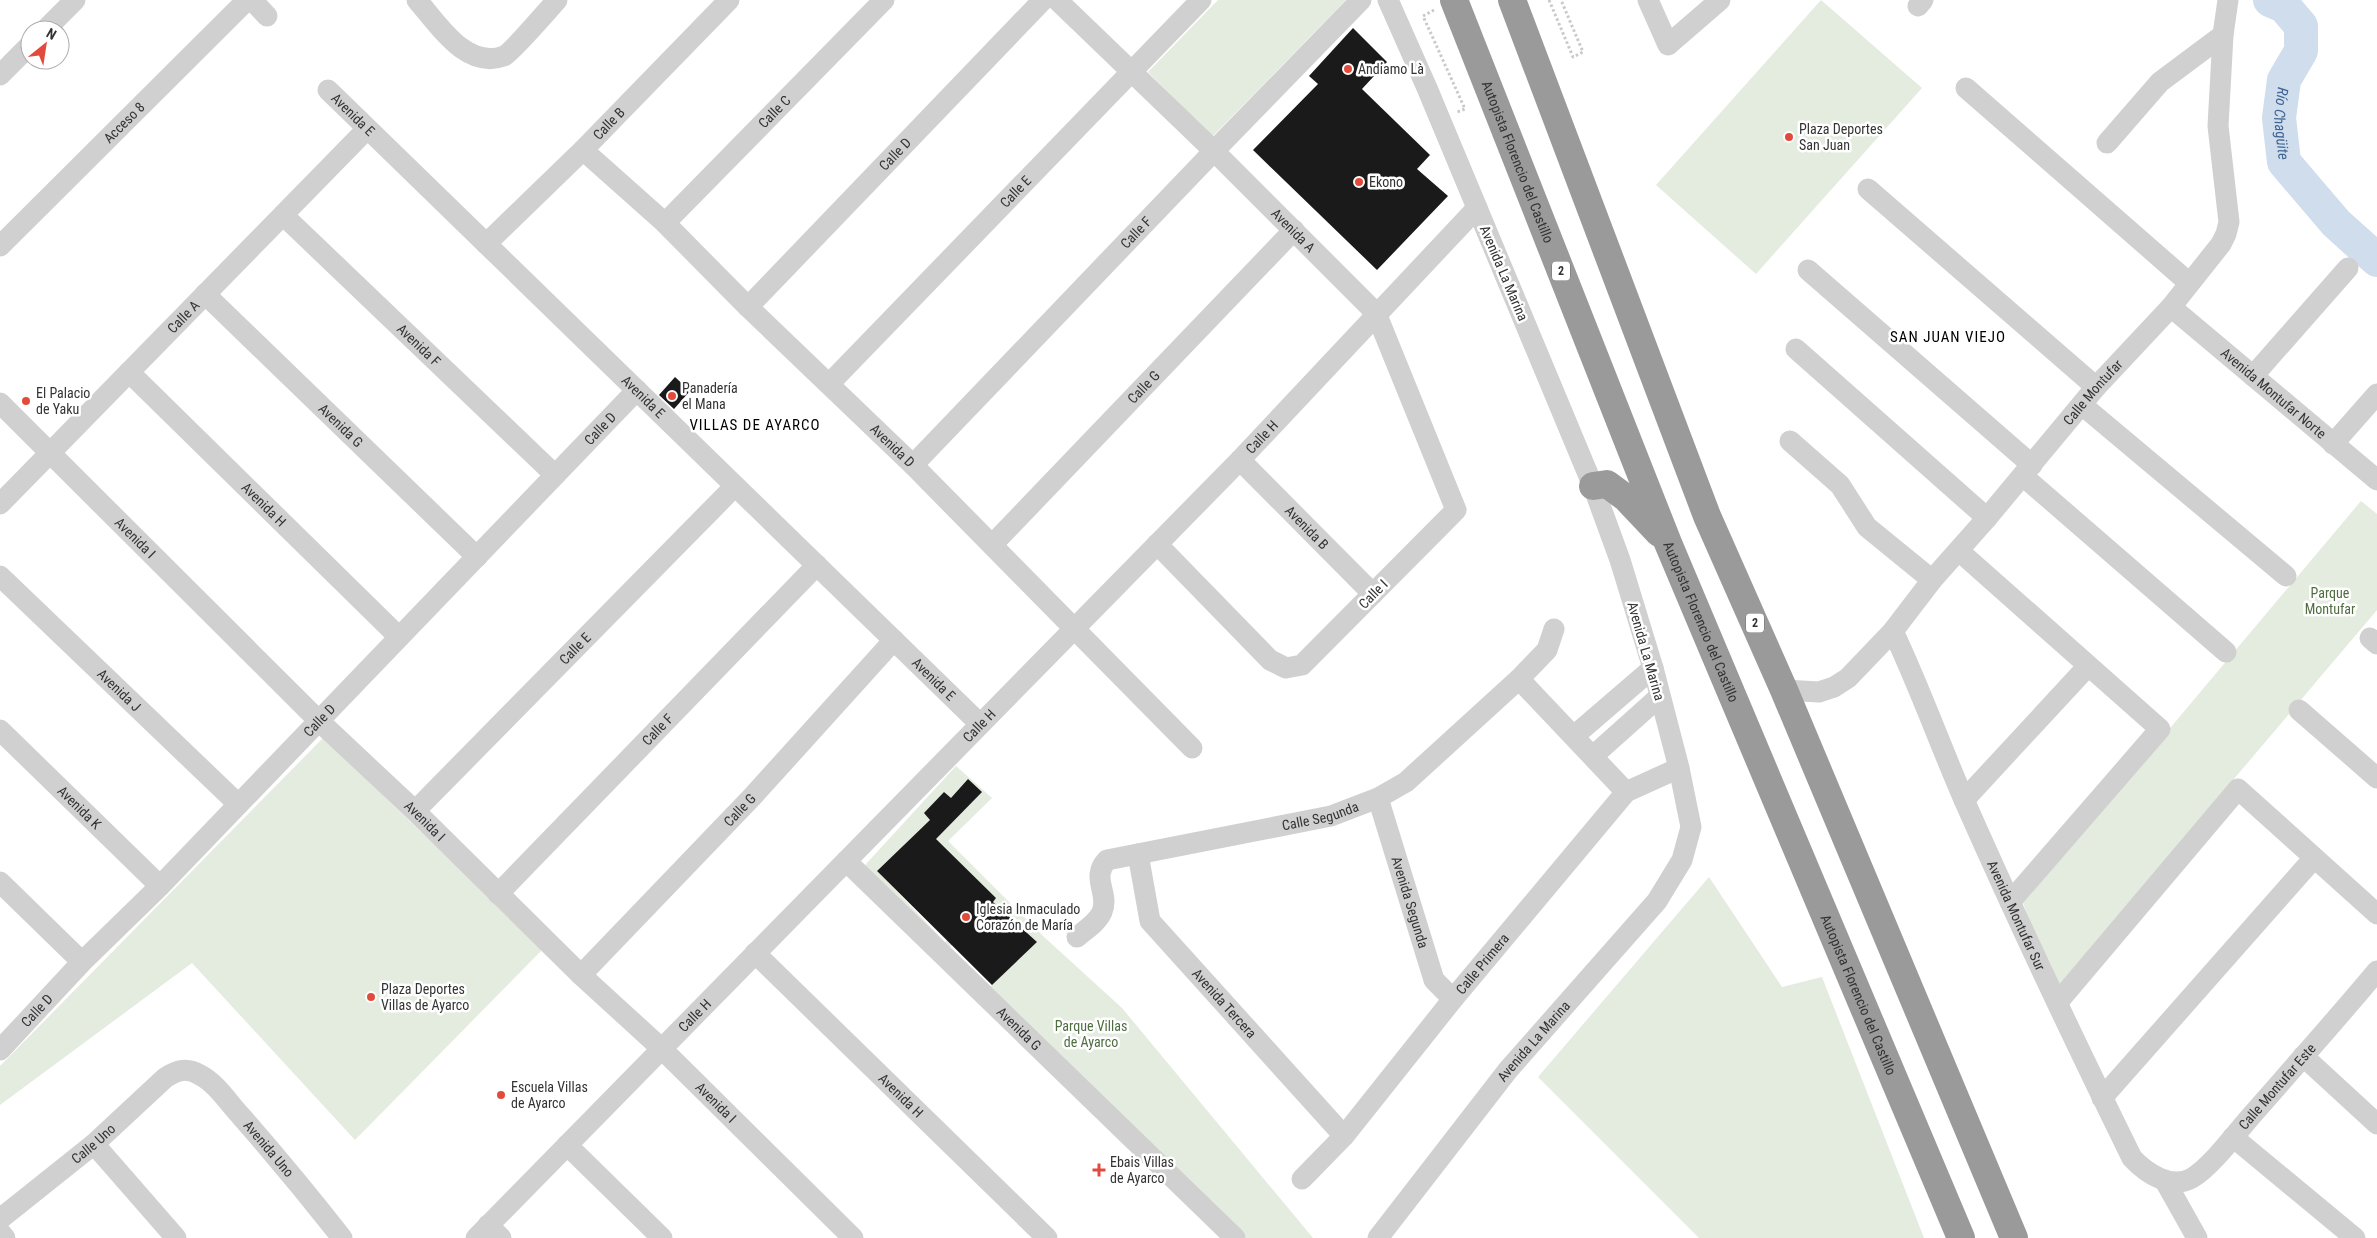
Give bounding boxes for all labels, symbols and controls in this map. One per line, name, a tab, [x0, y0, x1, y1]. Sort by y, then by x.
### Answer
north arrow	[20, 20, 70, 70]
text: N	[44, 25, 59, 43]
place label: Andiamo Là	[1358, 61, 1424, 77]
marker: Andiamo Là	[1342, 63, 1354, 75]
street label: Autopista Florencio del Castillo	[1479, 79, 1557, 245]
water label: Río Chagüite	[2270, 86, 2293, 161]
street label: Avenida E	[328, 90, 378, 139]
street label: Calle C	[755, 92, 794, 131]
street label: Acceso 8	[100, 99, 148, 146]
street label: Calle B	[590, 104, 628, 143]
place label: Plaza Deportes San Juan	[1799, 121, 1883, 153]
marker: Plaza Deportes San Juan	[1783, 131, 1795, 143]
street label: Calle D	[876, 135, 914, 174]
street label: Calle E	[997, 172, 1034, 211]
place label: Ekono	[1369, 174, 1403, 190]
marker: Ekono	[1353, 176, 1365, 188]
street label: Avenida A	[1268, 205, 1318, 255]
street label: Calle F	[1117, 213, 1155, 252]
street label: Avenida La Marina	[1477, 223, 1531, 323]
road number: 2	[1552, 262, 1570, 280]
street label: Calle A	[164, 297, 203, 336]
street label: Avenida F	[394, 321, 444, 369]
district label: SAN JUAN VIEJO	[1890, 328, 2006, 346]
street label: Avenida Montufar Norte	[2218, 345, 2330, 442]
street label: Calle Montufar	[2060, 356, 2126, 428]
street label: Calle G	[1124, 367, 1163, 407]
street label: Avenida E	[618, 372, 668, 421]
place label: Panadería el Mana	[682, 380, 738, 412]
place label: El Palacio de Yaku	[36, 385, 90, 417]
marker: Panadería el Mana	[666, 390, 678, 402]
marker: El Palacio de Yaku	[20, 395, 32, 407]
street label: Avenida G	[315, 400, 366, 450]
street label: Calle D	[581, 409, 619, 448]
district label: VILLAS DE AYARCO	[689, 416, 821, 434]
street label: Calle H	[1242, 417, 1281, 457]
street label: Avenida D	[867, 421, 918, 470]
street label: Avenida H	[238, 479, 289, 530]
street label: Avenida B	[1282, 502, 1332, 552]
street label: Avenida I	[112, 514, 159, 561]
street label: Autopista Florencio del Castillo	[1660, 539, 1742, 704]
street label: Calle I	[1355, 576, 1391, 612]
park label: Parque Montufar	[2305, 585, 2355, 617]
street label: Avenida La Marina	[1624, 600, 1668, 702]
road number: 2	[1746, 614, 1764, 632]
street label: Calle E	[556, 629, 594, 668]
street label: Avenida E	[909, 655, 959, 704]
street label: Avenida J	[94, 666, 144, 715]
street label: Calle D	[300, 701, 339, 740]
street label: Calle H	[960, 706, 999, 745]
street label: Calle F	[639, 710, 676, 749]
street label: Avenida K	[54, 783, 105, 833]
street label: Calle G	[720, 790, 759, 830]
street label: Avenida I	[401, 797, 449, 844]
street label: Calle Segunda	[1281, 798, 1361, 833]
street label: Avenida Segunda	[1388, 854, 1432, 950]
street label: Avenida Montufar Sur	[1984, 858, 2049, 973]
place label: Iglesia Inmaculado Corazón de María	[976, 901, 1080, 933]
marker: Iglesia Inmaculado Corazón de María	[960, 911, 972, 923]
street label: Autopista Florencio del Castillo	[1818, 912, 1899, 1078]
street label: Calle Primera	[1453, 930, 1512, 997]
street label: Avenida Tercera	[1189, 965, 1260, 1041]
place label: Plaza Deportes Villas de Ayarco	[381, 981, 469, 1013]
street label: Calle D	[18, 991, 56, 1030]
marker: Plaza Deportes Villas de Ayarco	[365, 991, 377, 1003]
street label: Calle H	[675, 996, 714, 1035]
street label: Avenida La Marina	[1494, 998, 1573, 1085]
street label: Avenida G	[994, 1004, 1045, 1054]
park label: Parque Villas de Ayarco	[1055, 1018, 1127, 1050]
street label: Calle Montufar Este	[2235, 1040, 2319, 1133]
street label: Avenida H	[875, 1070, 927, 1121]
place label: Escuela Villas de Ayarco	[511, 1079, 588, 1111]
street label: Avenida I	[692, 1079, 740, 1126]
marker: Escuela Villas de Ayarco	[495, 1089, 507, 1101]
street label: Avenida Uno	[240, 1117, 297, 1180]
street label: Calle Uno	[68, 1120, 119, 1167]
place label: Ebais Villas de Ayarco	[1110, 1154, 1174, 1186]
marker: Ebais Villas de Ayarco	[1092, 1163, 1106, 1177]

